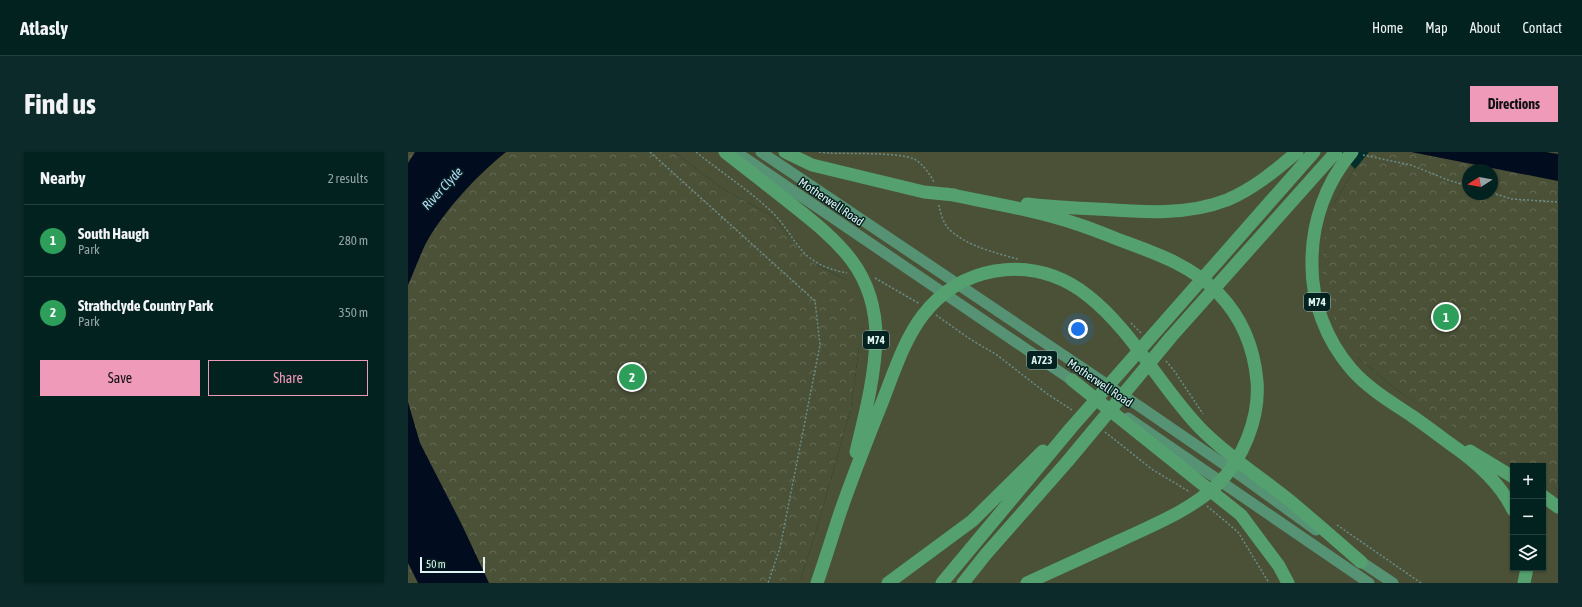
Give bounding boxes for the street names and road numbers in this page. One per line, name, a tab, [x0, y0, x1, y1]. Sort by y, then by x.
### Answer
street label: Motherwell Road	[796, 175, 866, 229]
road number: M74	[1304, 293, 1330, 311]
road number: M74	[863, 331, 889, 349]
road number: A723	[1027, 351, 1057, 369]
street label: Motherwell Road	[1065, 356, 1135, 410]

